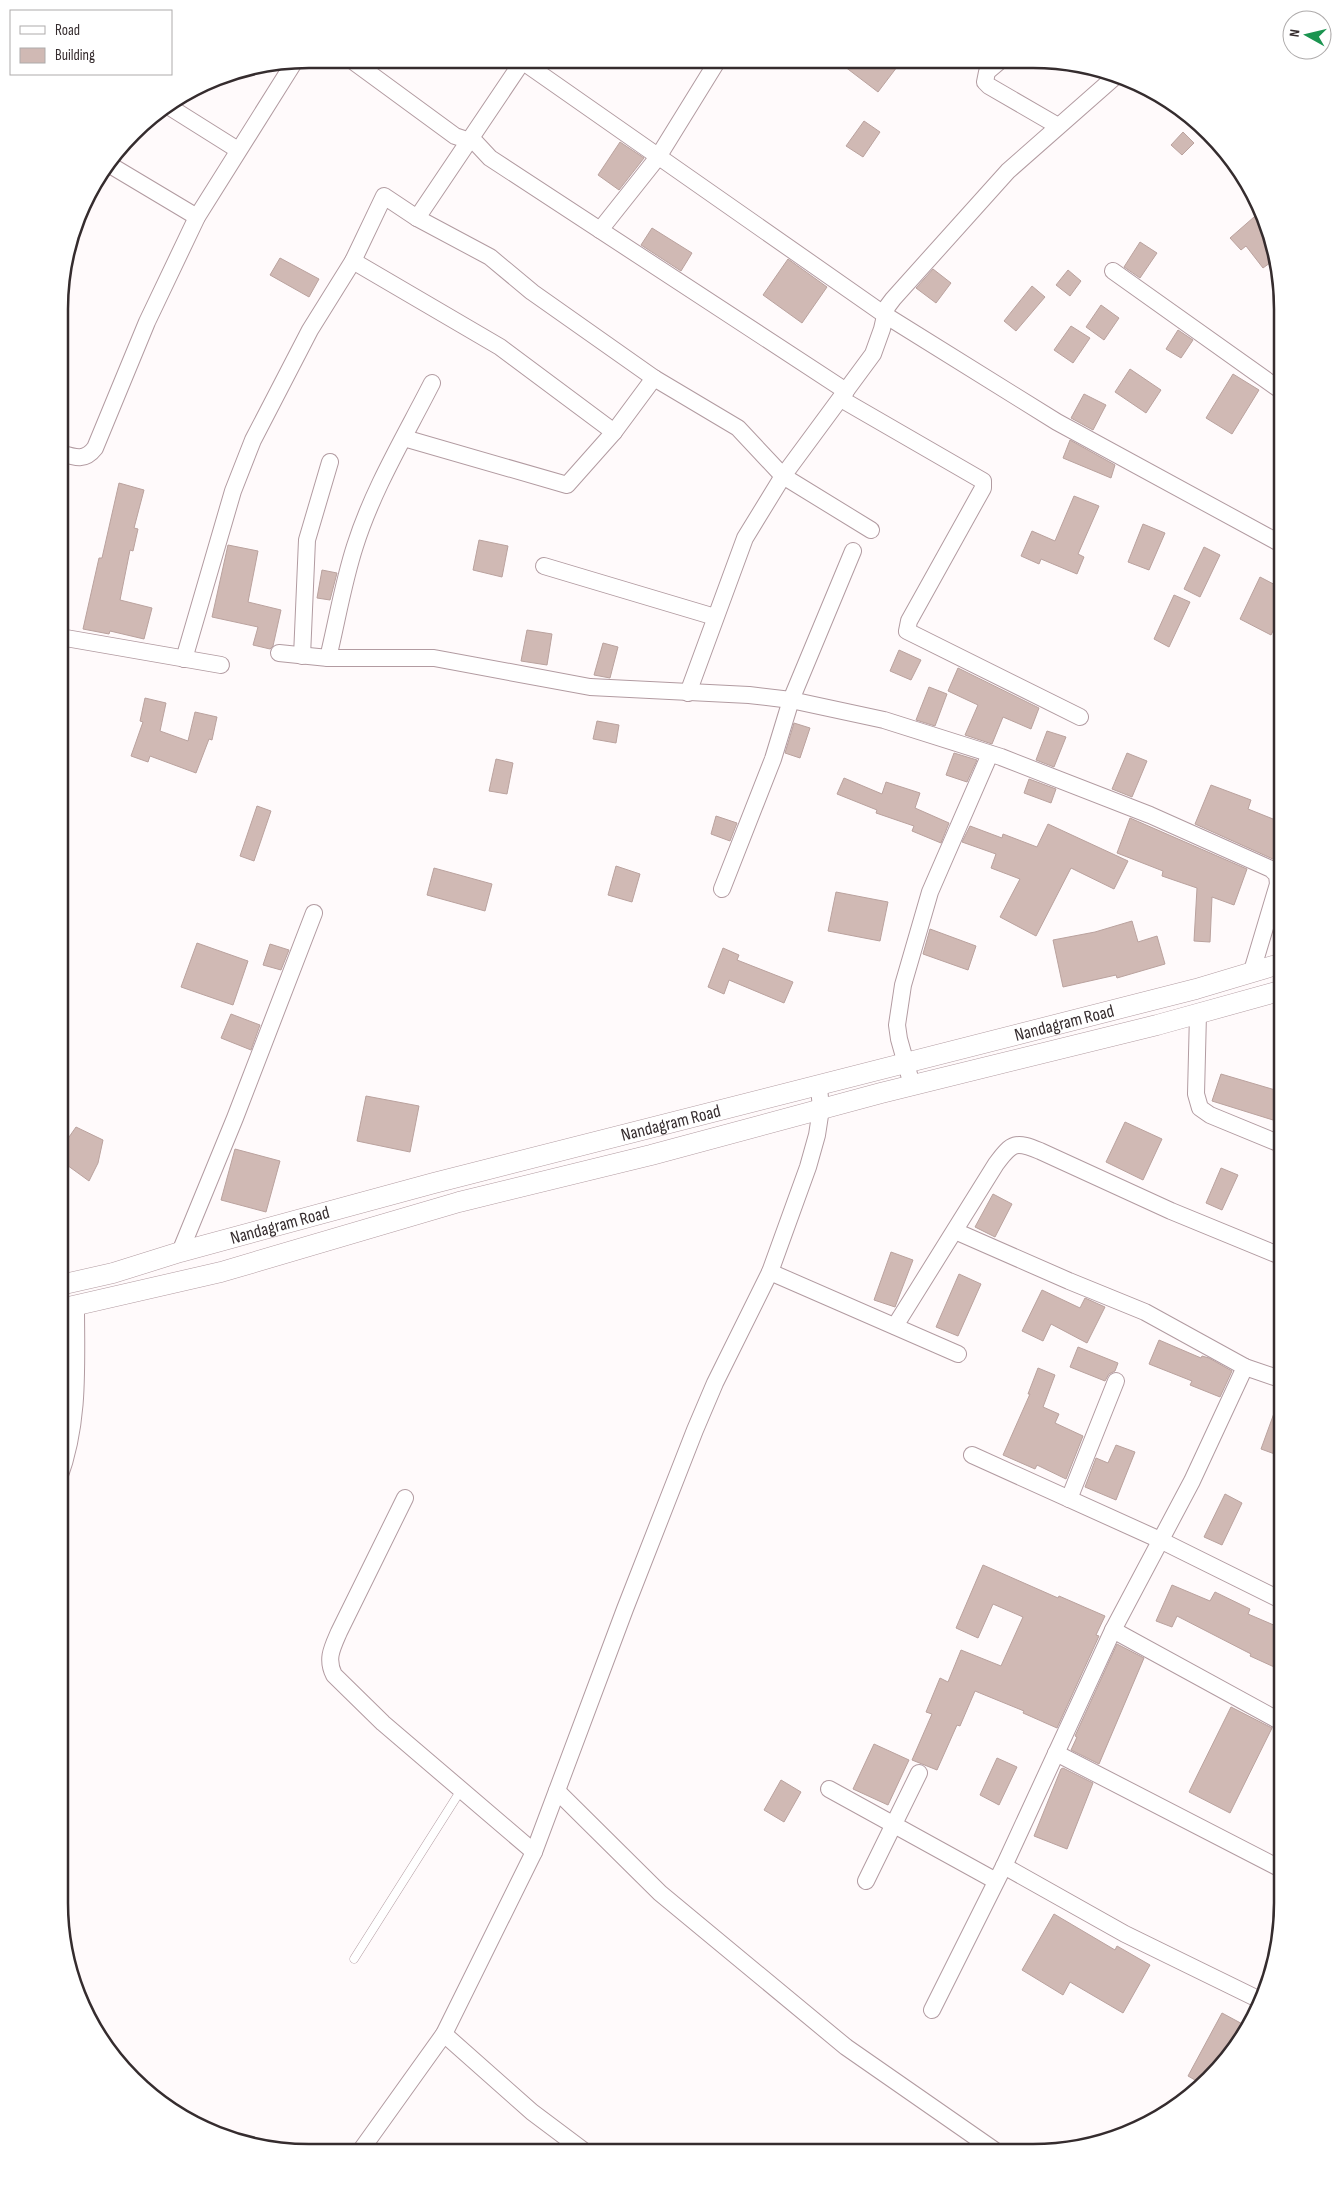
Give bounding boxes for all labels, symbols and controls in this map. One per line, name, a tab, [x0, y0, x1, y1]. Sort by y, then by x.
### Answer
legend	[10, 10, 172, 75]
north arrow	[1282, 10, 1332, 60]
text: Road	[55, 21, 80, 40]
text: N	[1286, 28, 1304, 38]
text: Building	[55, 46, 95, 65]
street label: Nandagram Road	[1012, 1000, 1116, 1045]
street label: Nandagram Road	[619, 1100, 723, 1145]
street label: Nandagram Road	[228, 1201, 332, 1248]

